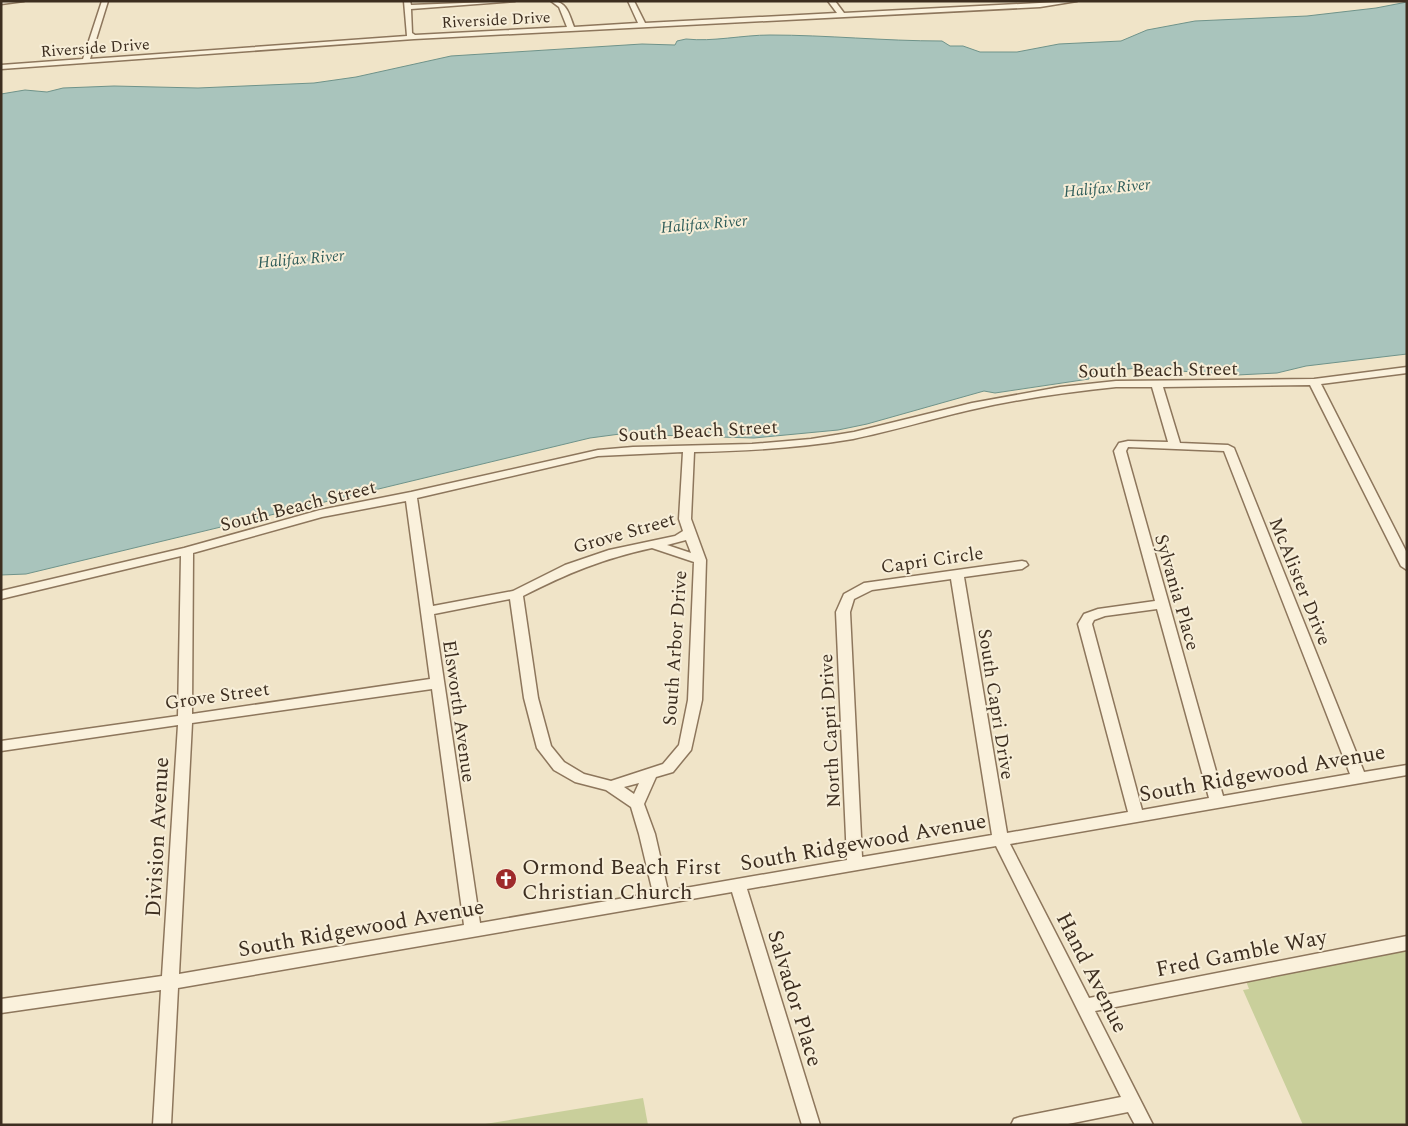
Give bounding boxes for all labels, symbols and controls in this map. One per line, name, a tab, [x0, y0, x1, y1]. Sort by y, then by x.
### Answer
street label: Riverside Drive	[441, 5, 551, 35]
street label: Riverside Drive	[40, 32, 150, 64]
water label: Halifax River	[1063, 172, 1152, 204]
water label: Halifax River	[660, 208, 749, 240]
water label: Halifax River	[257, 243, 346, 275]
street label: South Beach Street	[1078, 355, 1239, 386]
street label: South Beach Street	[617, 413, 779, 450]
street label: South Beach Street	[217, 473, 380, 540]
street label: Grove Street	[570, 505, 679, 562]
street label: McAlister Drive	[1261, 513, 1338, 650]
street label: Sylvania Place	[1146, 531, 1207, 654]
street label: Capri Circle	[879, 539, 985, 582]
street label: South Arbor Drive	[656, 570, 695, 727]
street label: South Capri Drive	[969, 627, 1022, 782]
street label: Elsworth Avenue	[434, 638, 483, 784]
street label: North Capri Drive	[812, 653, 849, 809]
street label: Grove Street	[163, 675, 272, 718]
street label: South Ridgewood Avenue	[1137, 736, 1388, 811]
street label: Division Avenue	[137, 756, 178, 918]
street label: South Ridgewood Avenue	[738, 805, 989, 880]
place label: Ormond Beach First Christian Church	[522, 851, 721, 909]
church icon: Ormond Beach First Christian Church	[494, 867, 518, 891]
street label: South Ridgewood Avenue	[236, 891, 487, 966]
street label: Hand Avenue	[1047, 906, 1136, 1039]
street label: Fred Gamble Way	[1153, 920, 1331, 986]
street label: Salvador Place	[758, 926, 831, 1071]

